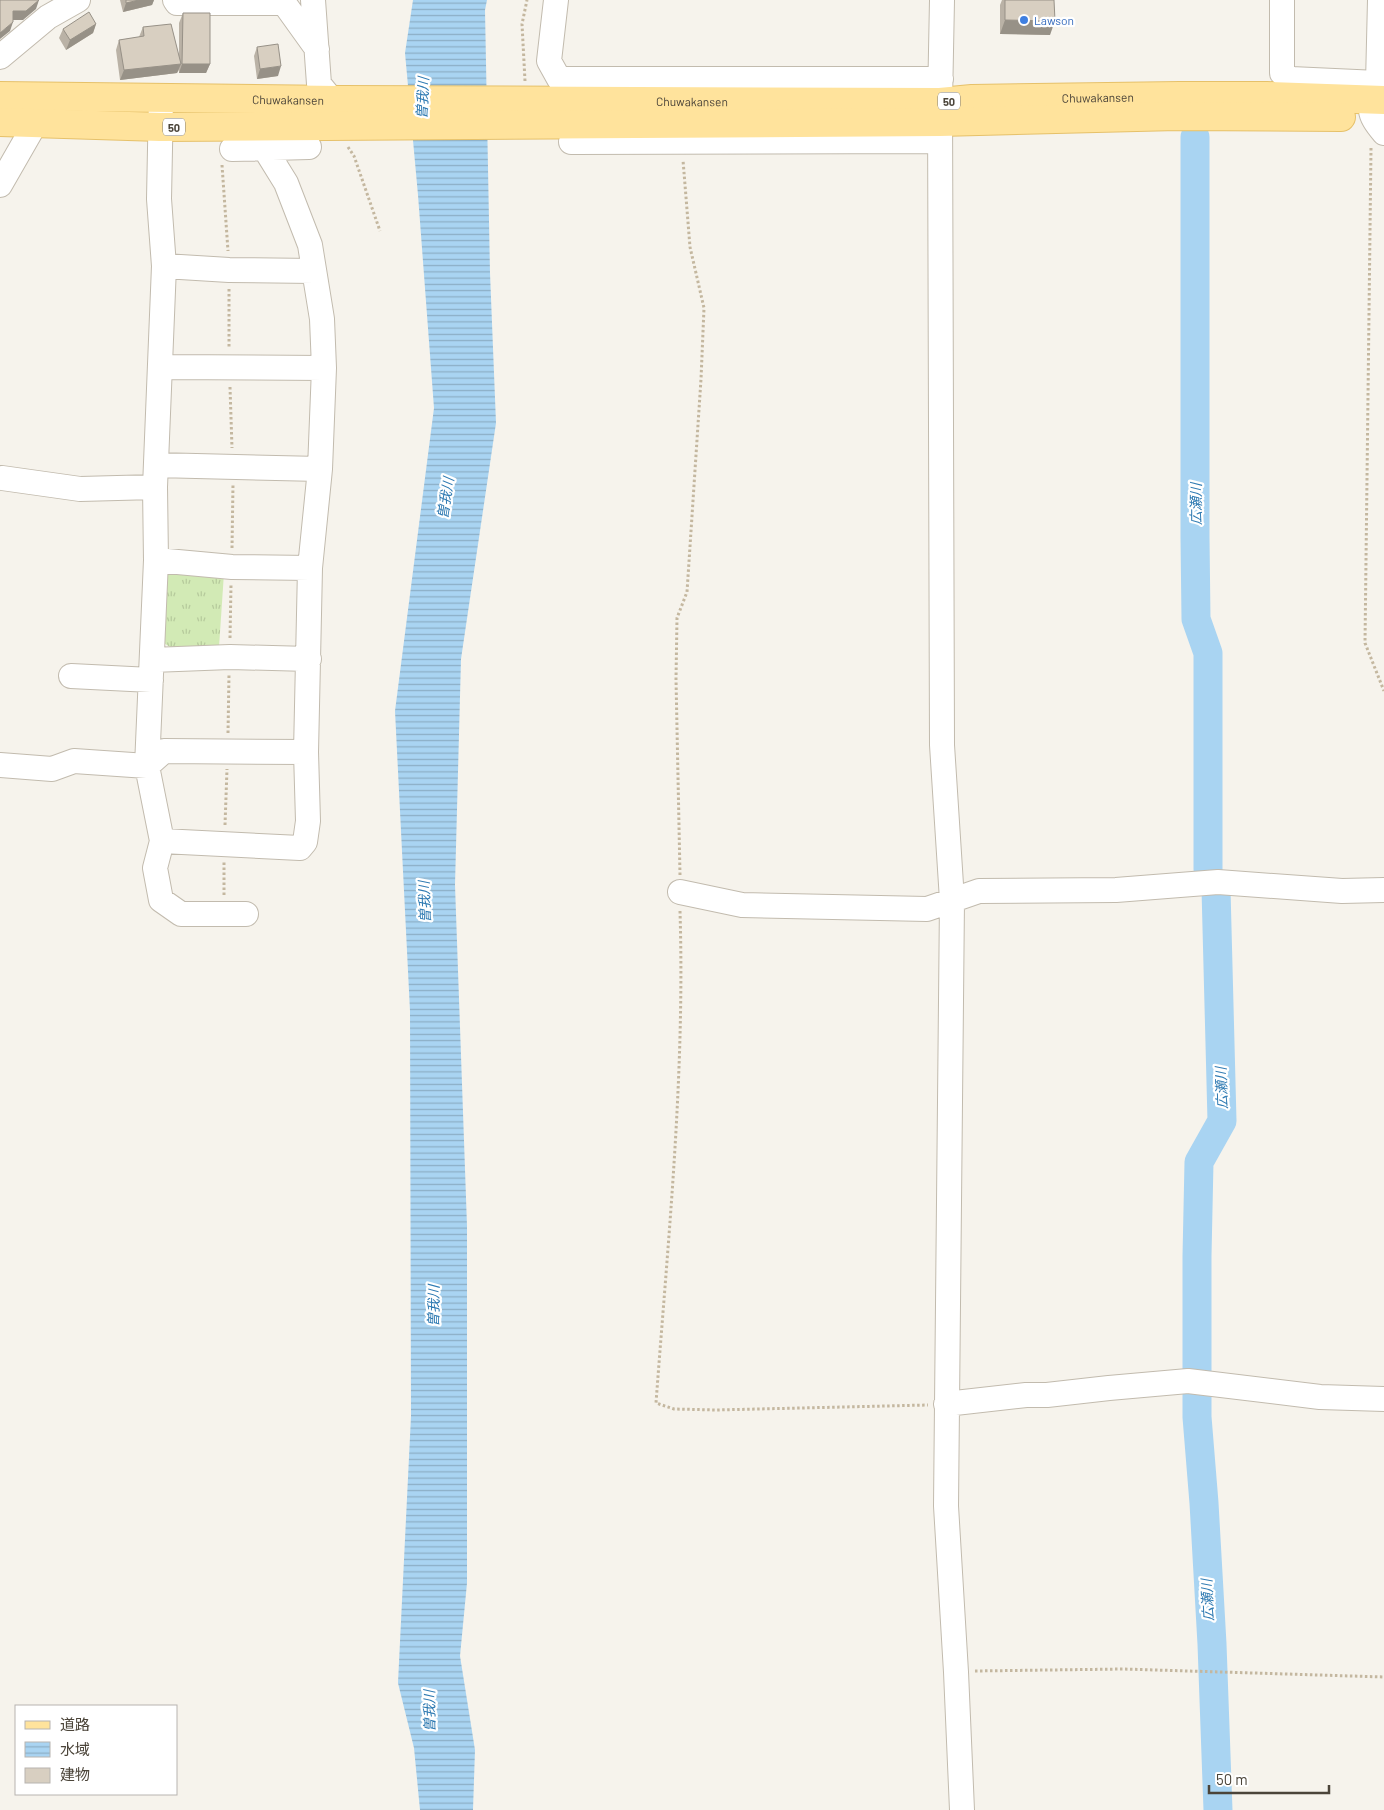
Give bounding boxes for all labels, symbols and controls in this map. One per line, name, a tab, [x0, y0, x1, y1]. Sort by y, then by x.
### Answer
place label: Lawson	[1034, 13, 1074, 27]
marker: Lawson	[1018, 14, 1030, 26]
water label: 曽我川	[412, 75, 432, 119]
street label: Chuwakansen	[1062, 90, 1134, 105]
street label: Chuwakansen	[252, 92, 324, 107]
road number: 50	[938, 92, 960, 110]
street label: Chuwakansen	[656, 94, 728, 108]
road number: 50	[163, 118, 185, 136]
water label: 曽我川	[433, 474, 457, 520]
water label: 広瀬川	[1187, 481, 1204, 525]
water label: 曽我川	[415, 879, 433, 923]
water label: 広瀬川	[1212, 1065, 1230, 1109]
water label: 曽我川	[424, 1283, 442, 1327]
water label: 広瀬川	[1197, 1577, 1217, 1621]
water label: 曽我川	[420, 1688, 438, 1732]
legend	[15, 1705, 178, 1795]
text: 道路	[60, 1715, 90, 1733]
text: 水域	[60, 1740, 90, 1758]
scale bar	[1209, 1762, 1329, 1794]
text: 建物	[60, 1765, 90, 1783]
text: 50 m	[1216, 1770, 1248, 1788]

